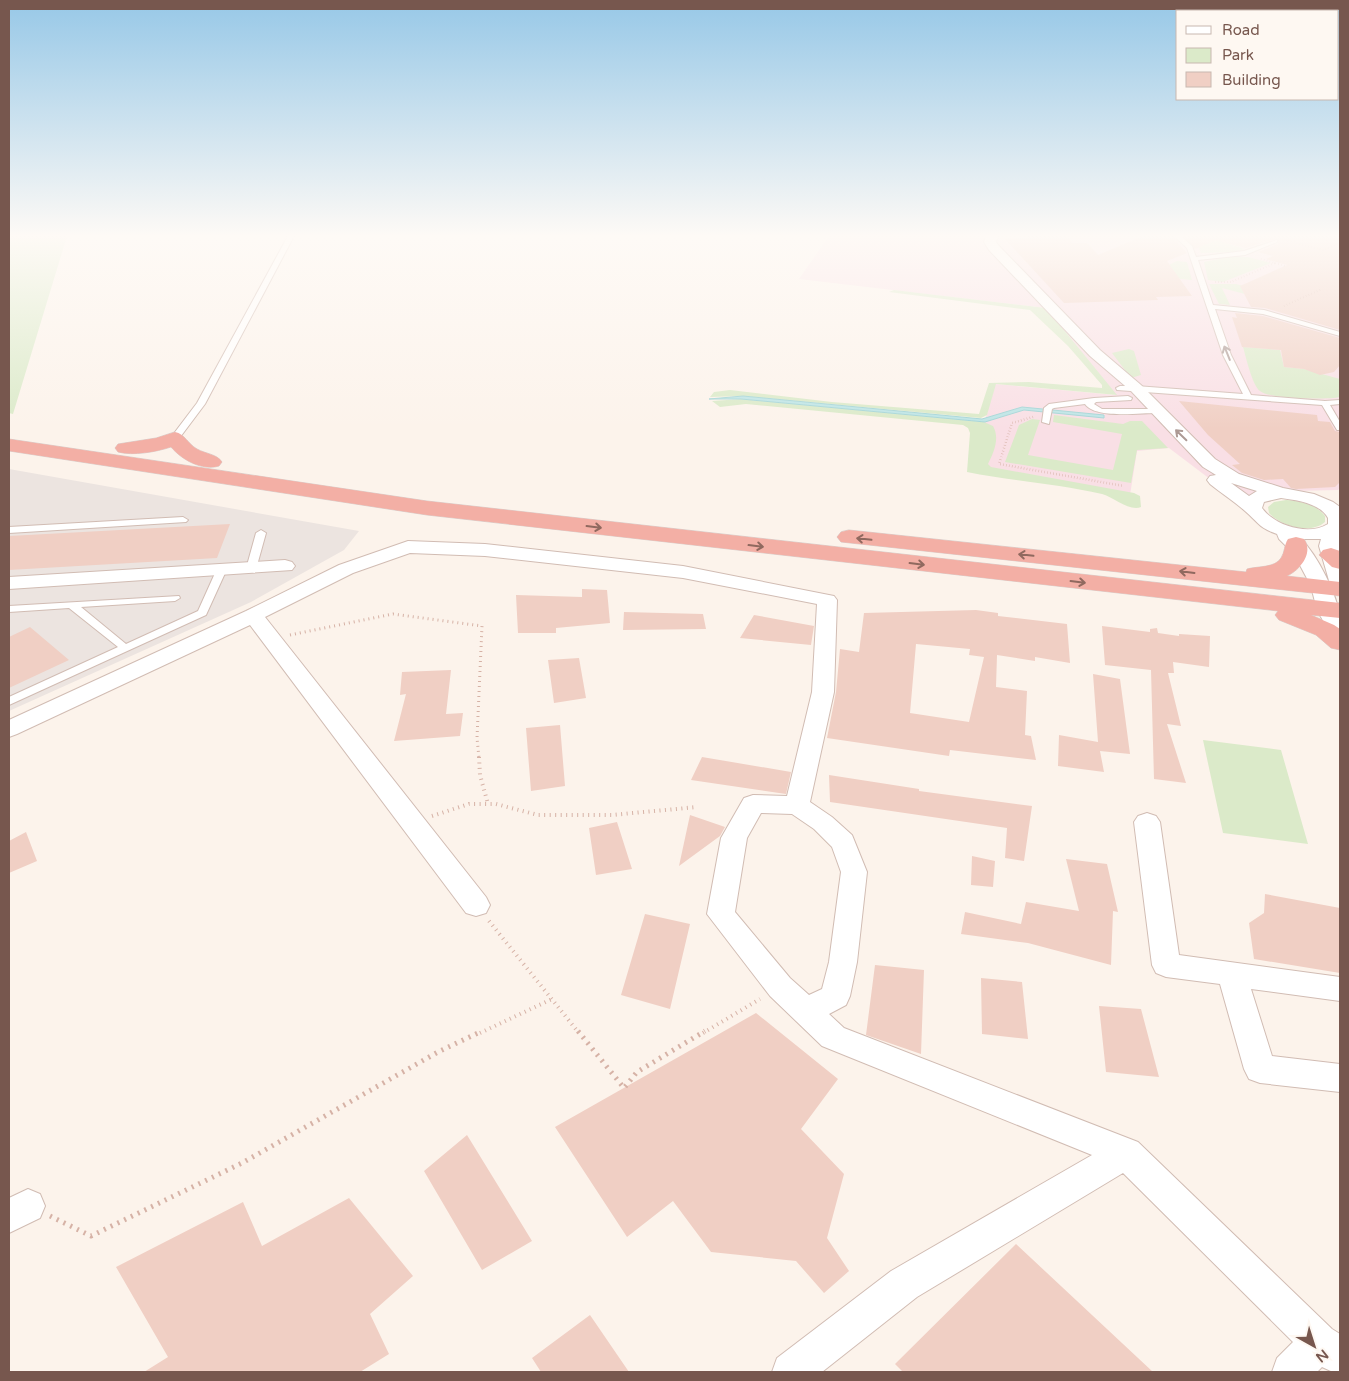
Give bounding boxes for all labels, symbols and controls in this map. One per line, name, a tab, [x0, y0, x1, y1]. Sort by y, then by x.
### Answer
legend	[1176, 10, 1339, 100]
text: Road	[1222, 21, 1260, 39]
text: Park	[1222, 46, 1254, 64]
text: Building	[1222, 71, 1281, 89]
one-way arrow	[1222, 346, 1231, 361]
one-way arrow	[1175, 429, 1187, 441]
one-way arrow	[586, 522, 602, 532]
one-way arrow	[856, 534, 872, 544]
one-way arrow	[747, 541, 763, 551]
one-way arrow	[1018, 550, 1034, 560]
one-way arrow	[909, 559, 925, 569]
one-way arrow	[1180, 567, 1196, 577]
one-way arrow	[1070, 577, 1086, 587]
north arrow	[1289, 1321, 1339, 1371]
text: N	[1312, 1346, 1332, 1366]

